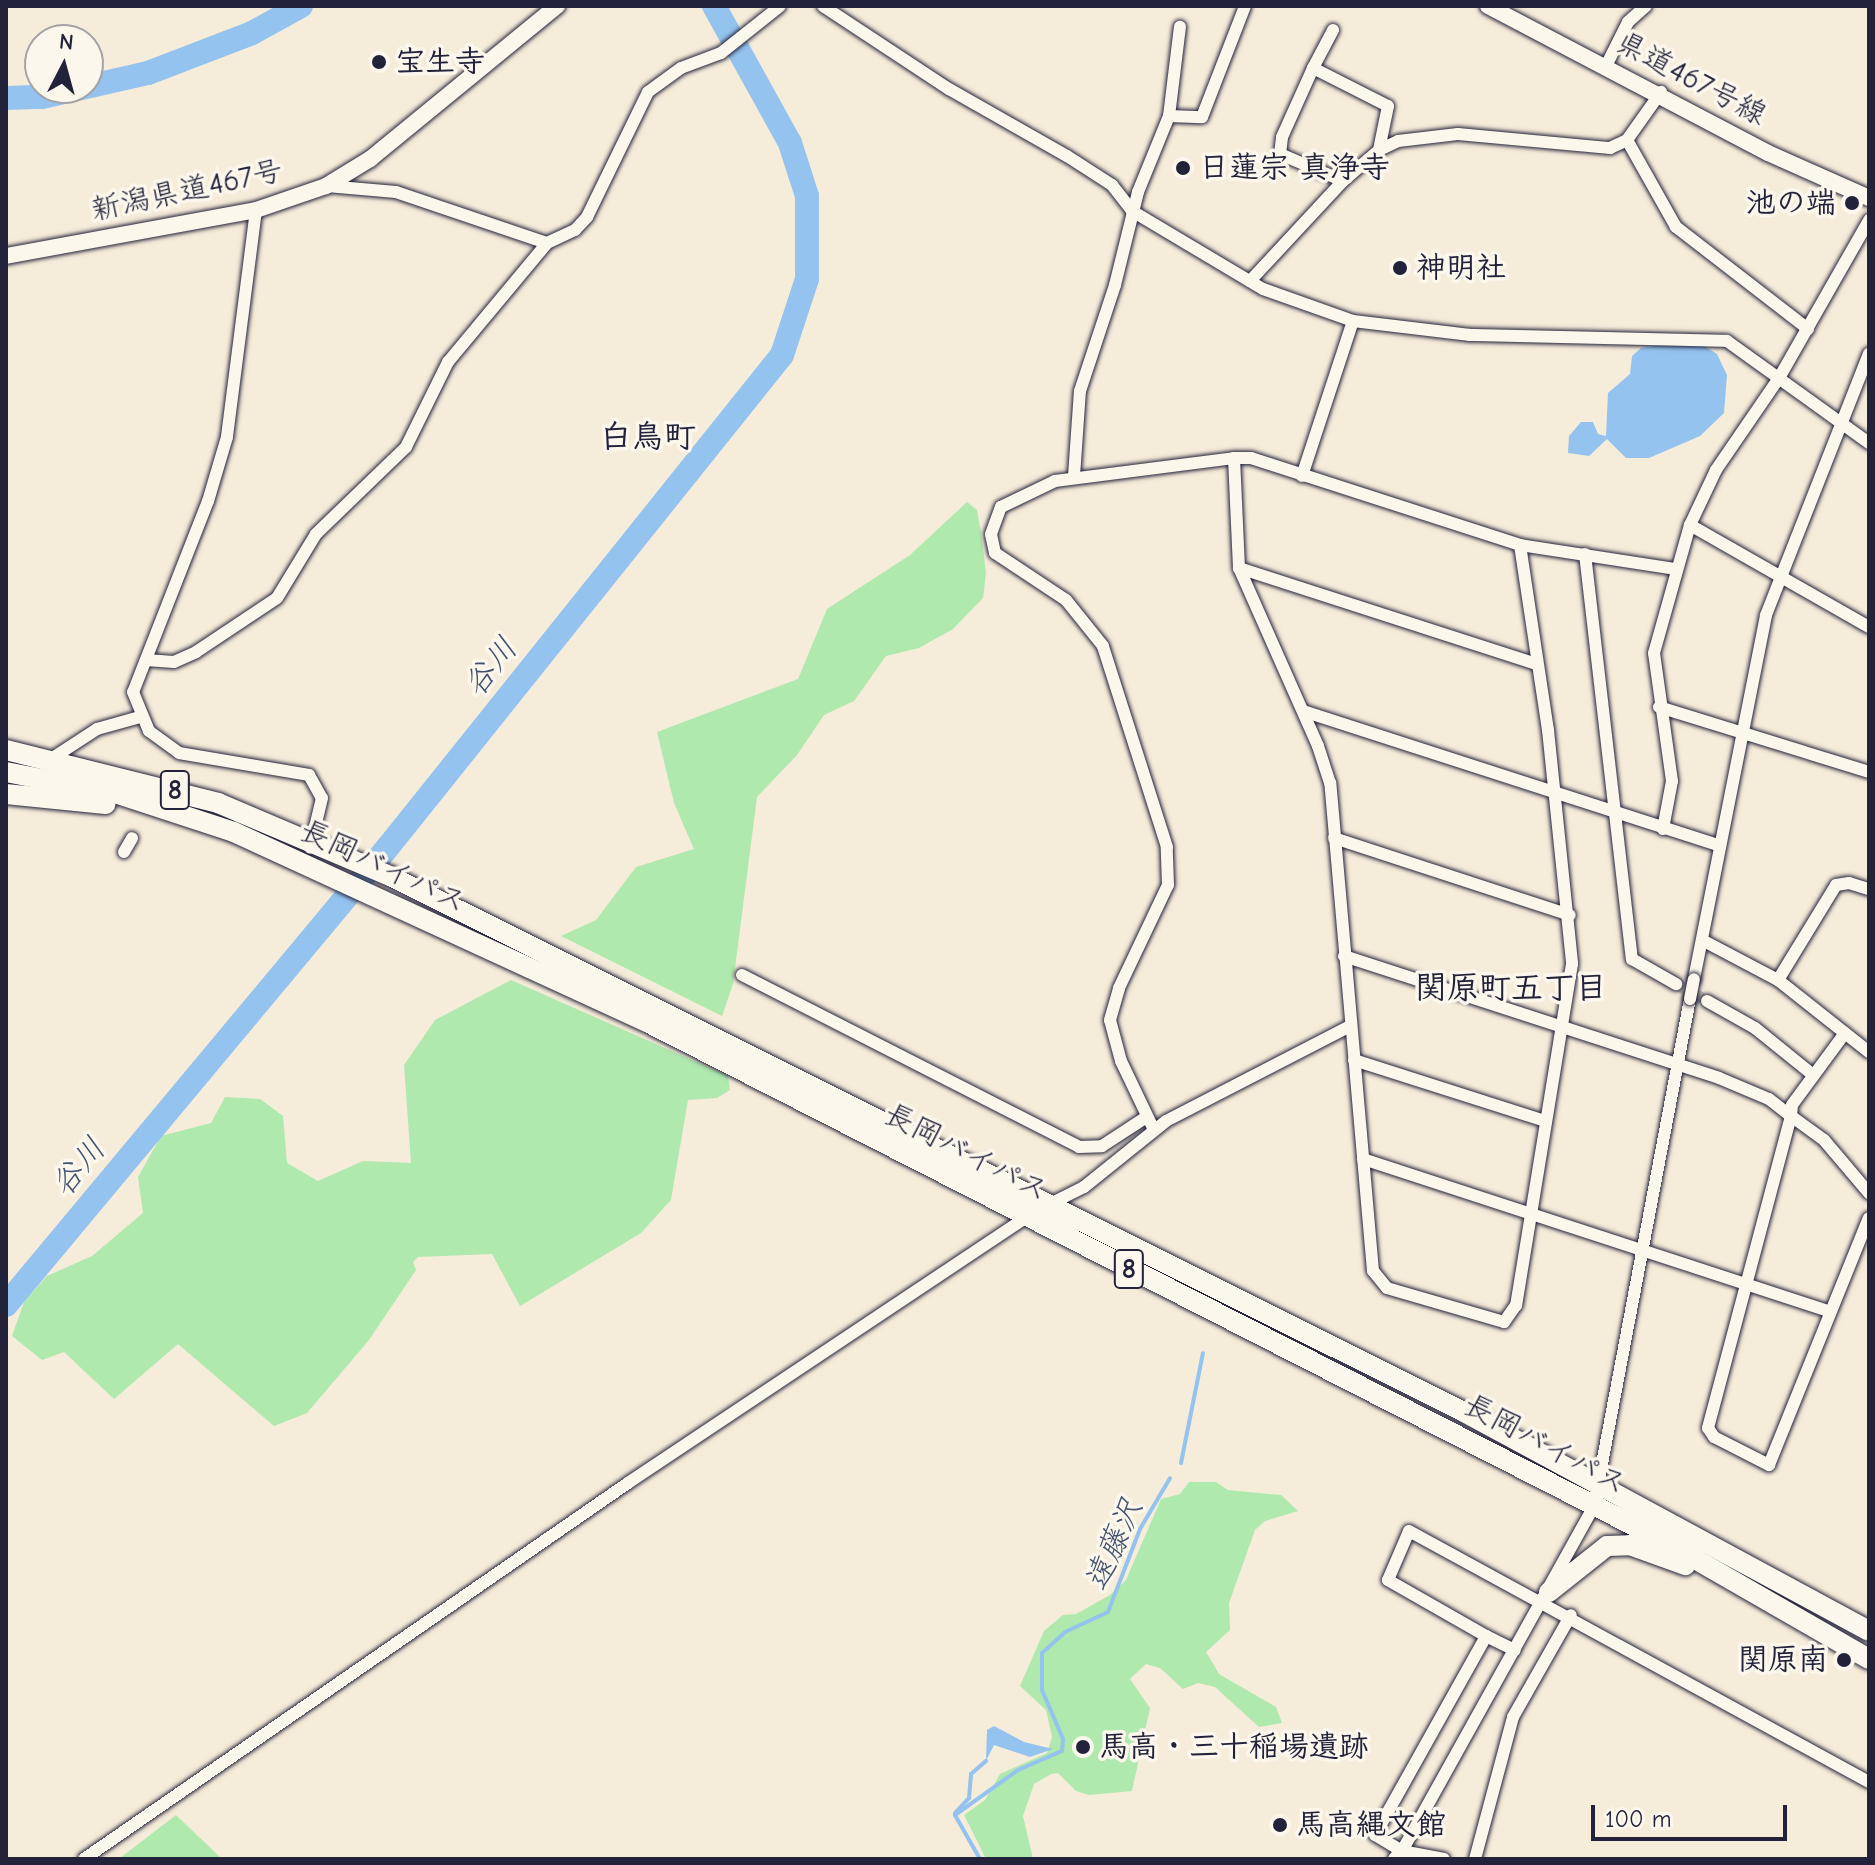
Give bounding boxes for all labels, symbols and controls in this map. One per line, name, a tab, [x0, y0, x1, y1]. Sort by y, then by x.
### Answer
north arrow	[24, 24, 104, 104]
street label: 県道467号線	[1610, 24, 1772, 134]
text: N	[58, 28, 75, 56]
place label: 宝生寺	[395, 44, 485, 80]
marker: 宝生寺	[370, 53, 388, 71]
place label: 日蓮宗 真浄寺	[1199, 150, 1390, 186]
street label: 新潟県道467号	[88, 153, 286, 229]
marker: 日蓮宗 真浄寺	[1174, 159, 1192, 177]
place label: 池の端	[1746, 185, 1836, 221]
marker: 池の端	[1843, 194, 1861, 212]
place label: 神明社	[1416, 250, 1506, 286]
marker: 神明社	[1391, 259, 1409, 277]
district label: 白鳥町	[600, 418, 696, 456]
water label: 谷川	[456, 630, 526, 704]
road number: 8	[159, 766, 191, 814]
street label: 長岡バイパス	[294, 813, 472, 921]
district label: 関原町五丁目	[1415, 969, 1607, 1007]
street label: 長岡バイパス	[878, 1096, 1054, 1210]
water label: 谷川	[44, 1130, 114, 1204]
road number: 8	[1113, 1245, 1145, 1293]
street label: 長岡バイパス	[1457, 1387, 1633, 1503]
water label: 遠藤沢	[1077, 1493, 1151, 1597]
place label: 関原南	[1738, 1642, 1828, 1678]
marker: 関原南	[1835, 1651, 1853, 1669]
place label: 馬高・三十稲場遺跡	[1099, 1729, 1369, 1765]
marker: 馬高・三十稲場遺跡	[1074, 1738, 1092, 1756]
scale bar	[1595, 1789, 1791, 1839]
text: 100 m	[1605, 1805, 1672, 1833]
place label: 馬高縄文館	[1296, 1807, 1446, 1843]
marker: 馬高縄文館	[1271, 1816, 1289, 1834]

